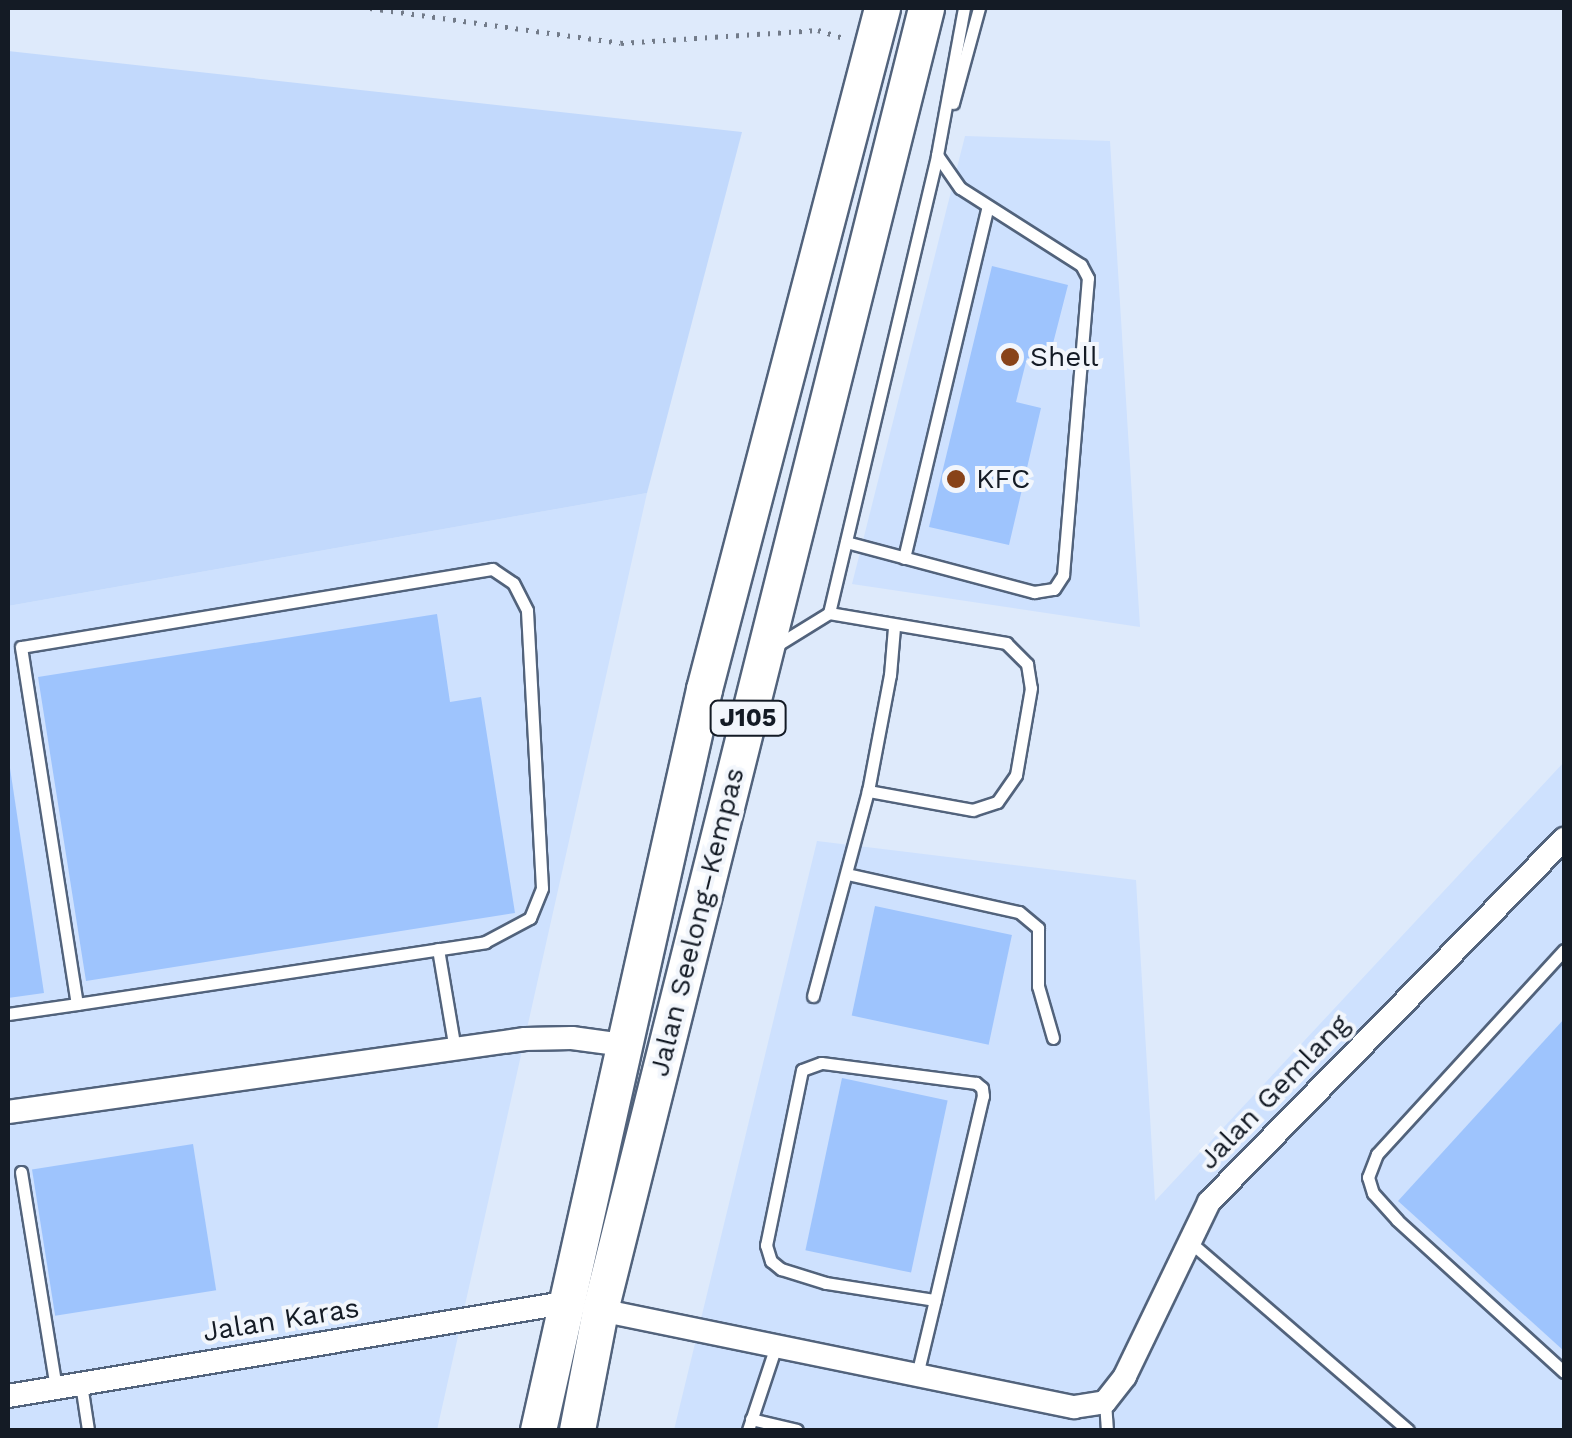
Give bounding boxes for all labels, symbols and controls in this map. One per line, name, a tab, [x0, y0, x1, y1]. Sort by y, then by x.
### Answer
place label: Shell	[1030, 340, 1099, 374]
marker: Shell	[999, 346, 1021, 368]
place label: KFC	[976, 462, 1030, 496]
marker: KFC	[945, 468, 967, 490]
road number: J105	[708, 698, 788, 738]
street label: Jalan Seelong–Kempas	[642, 764, 752, 1080]
street label: Jalan Gemlang	[1192, 1008, 1356, 1176]
street label: Jalan Karas	[200, 1291, 362, 1349]

